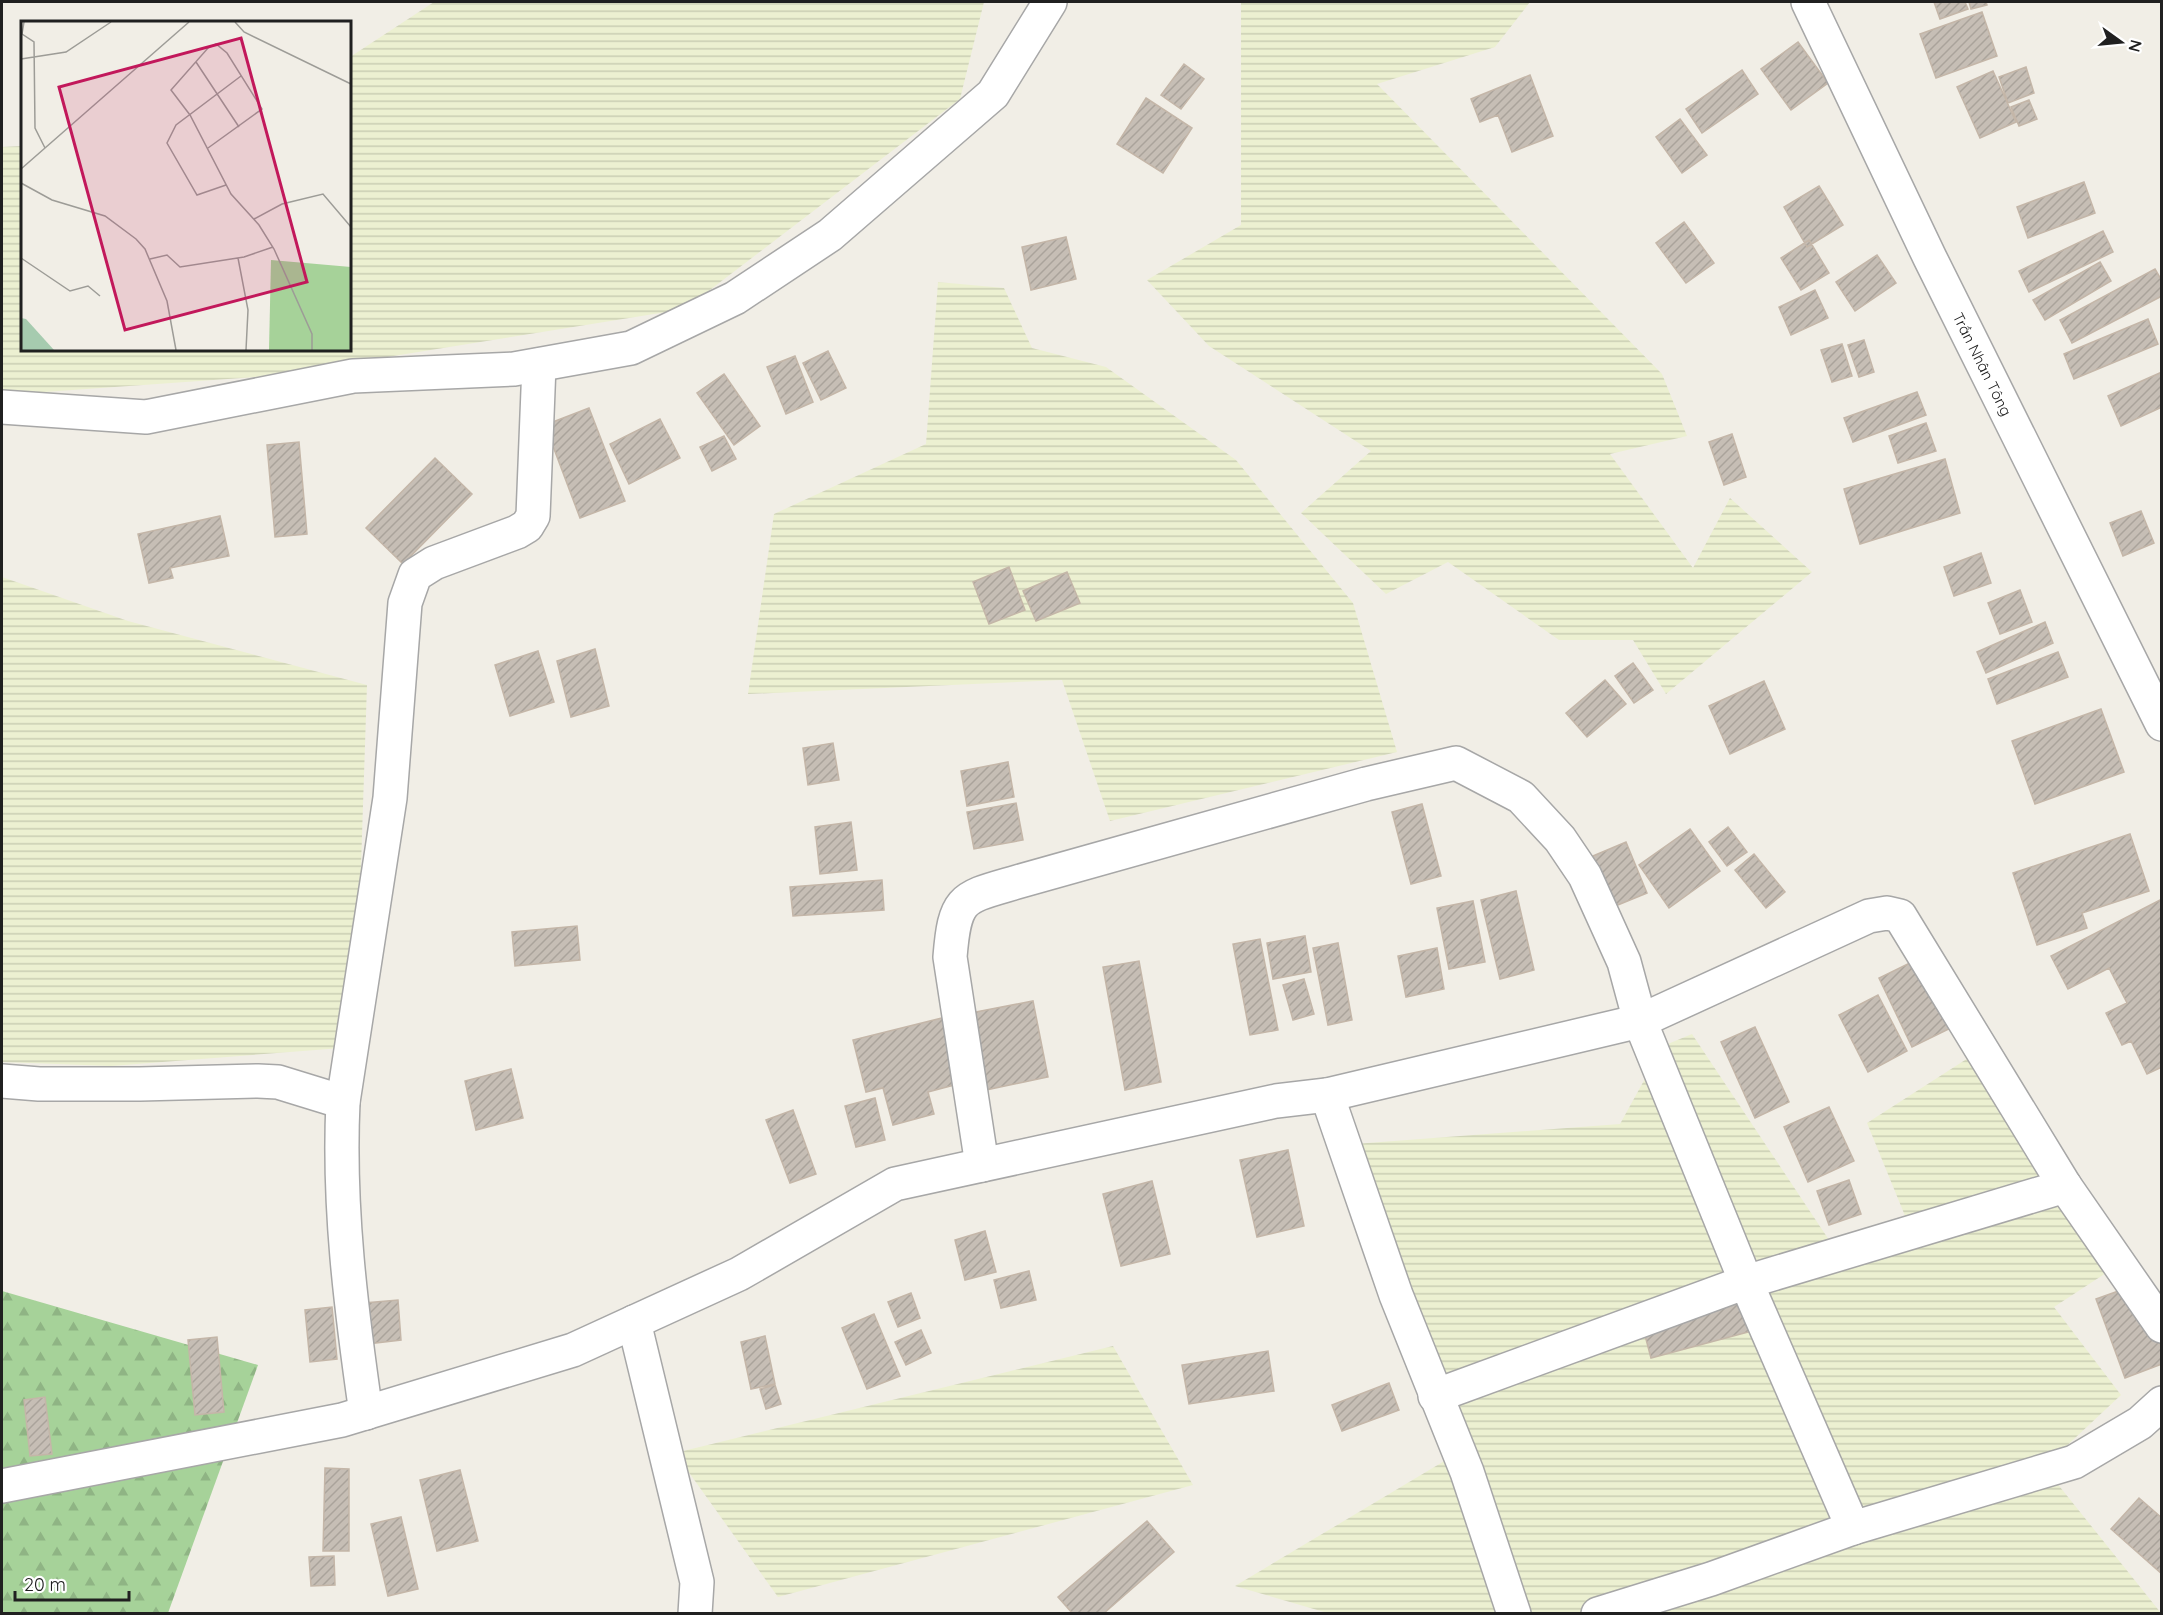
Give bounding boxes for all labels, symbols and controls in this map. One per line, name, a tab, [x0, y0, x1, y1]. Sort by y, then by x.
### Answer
north arrow	[2091, 12, 2151, 72]
inset map	[21, 21, 351, 351]
text: N	[2124, 38, 2147, 54]
street label: Trần Nhân Tông	[1949, 309, 2016, 419]
scale bar	[15, 1564, 129, 1602]
text: 20 m	[24, 1573, 66, 1596]

